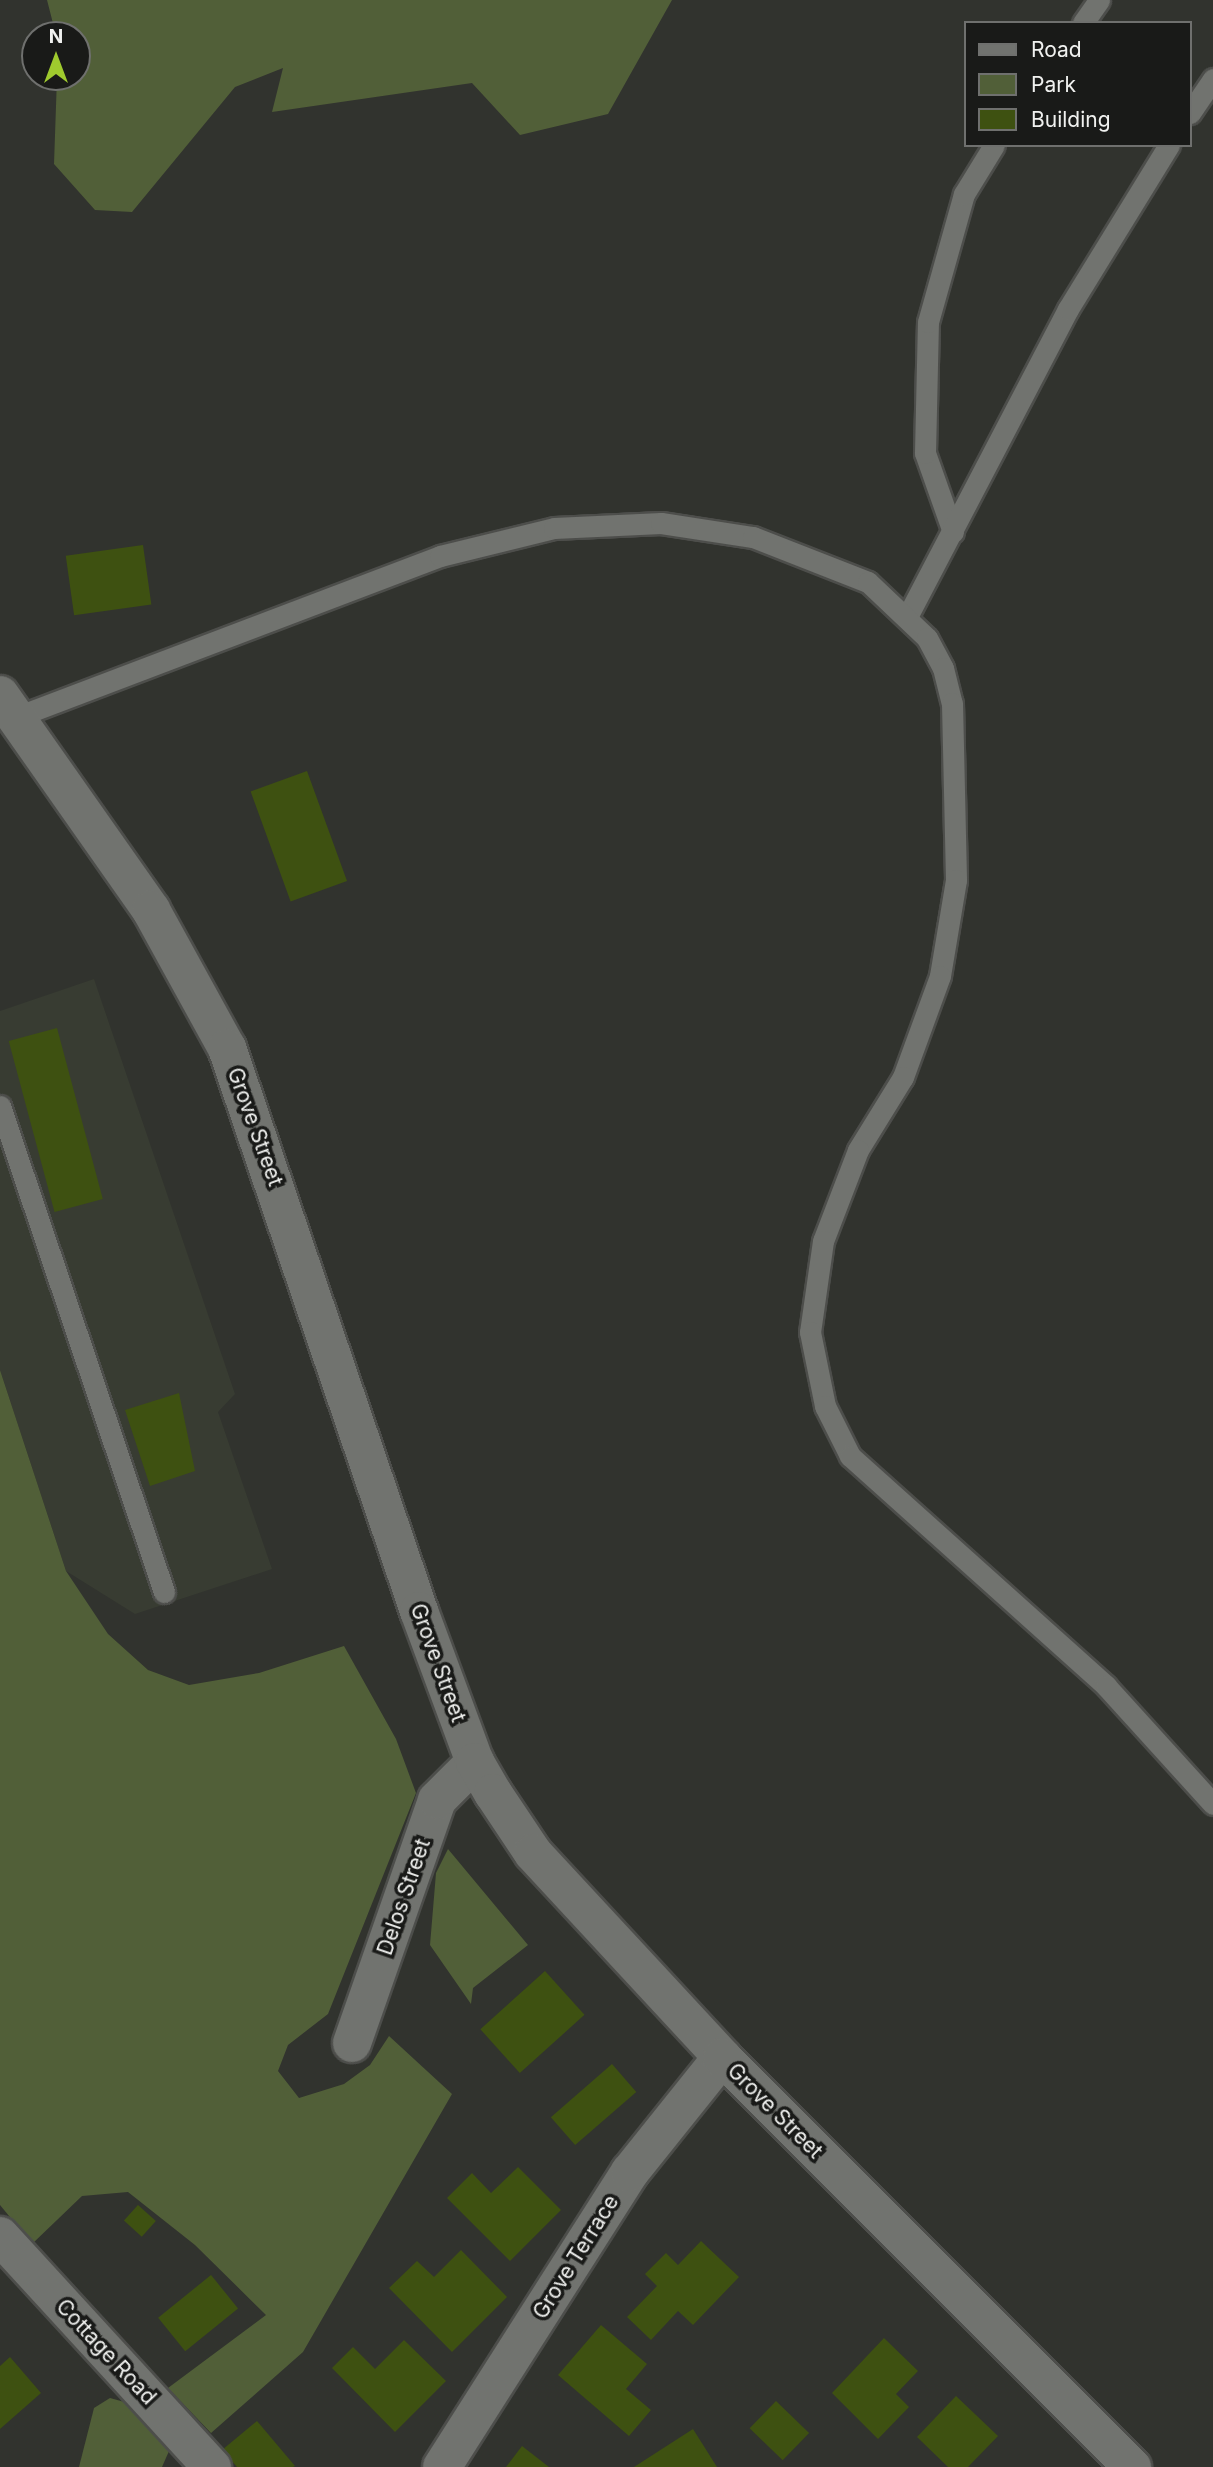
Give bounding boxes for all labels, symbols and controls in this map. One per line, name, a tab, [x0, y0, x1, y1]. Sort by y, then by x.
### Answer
north arrow	[21, 21, 91, 91]
legend	[964, 21, 1192, 147]
text: N	[49, 25, 63, 48]
text: Road	[1031, 37, 1082, 62]
text: Park	[1031, 72, 1076, 97]
text: Building	[1031, 107, 1111, 132]
street label: Grove Street	[222, 1064, 288, 1190]
street label: Grove Street	[405, 1600, 471, 1726]
street label: Delos Street	[372, 1836, 436, 1958]
street label: Grove Street	[722, 2058, 828, 2164]
street label: Grove Terrace	[528, 2190, 624, 2324]
street label: Cottage Road	[51, 2294, 161, 2410]

